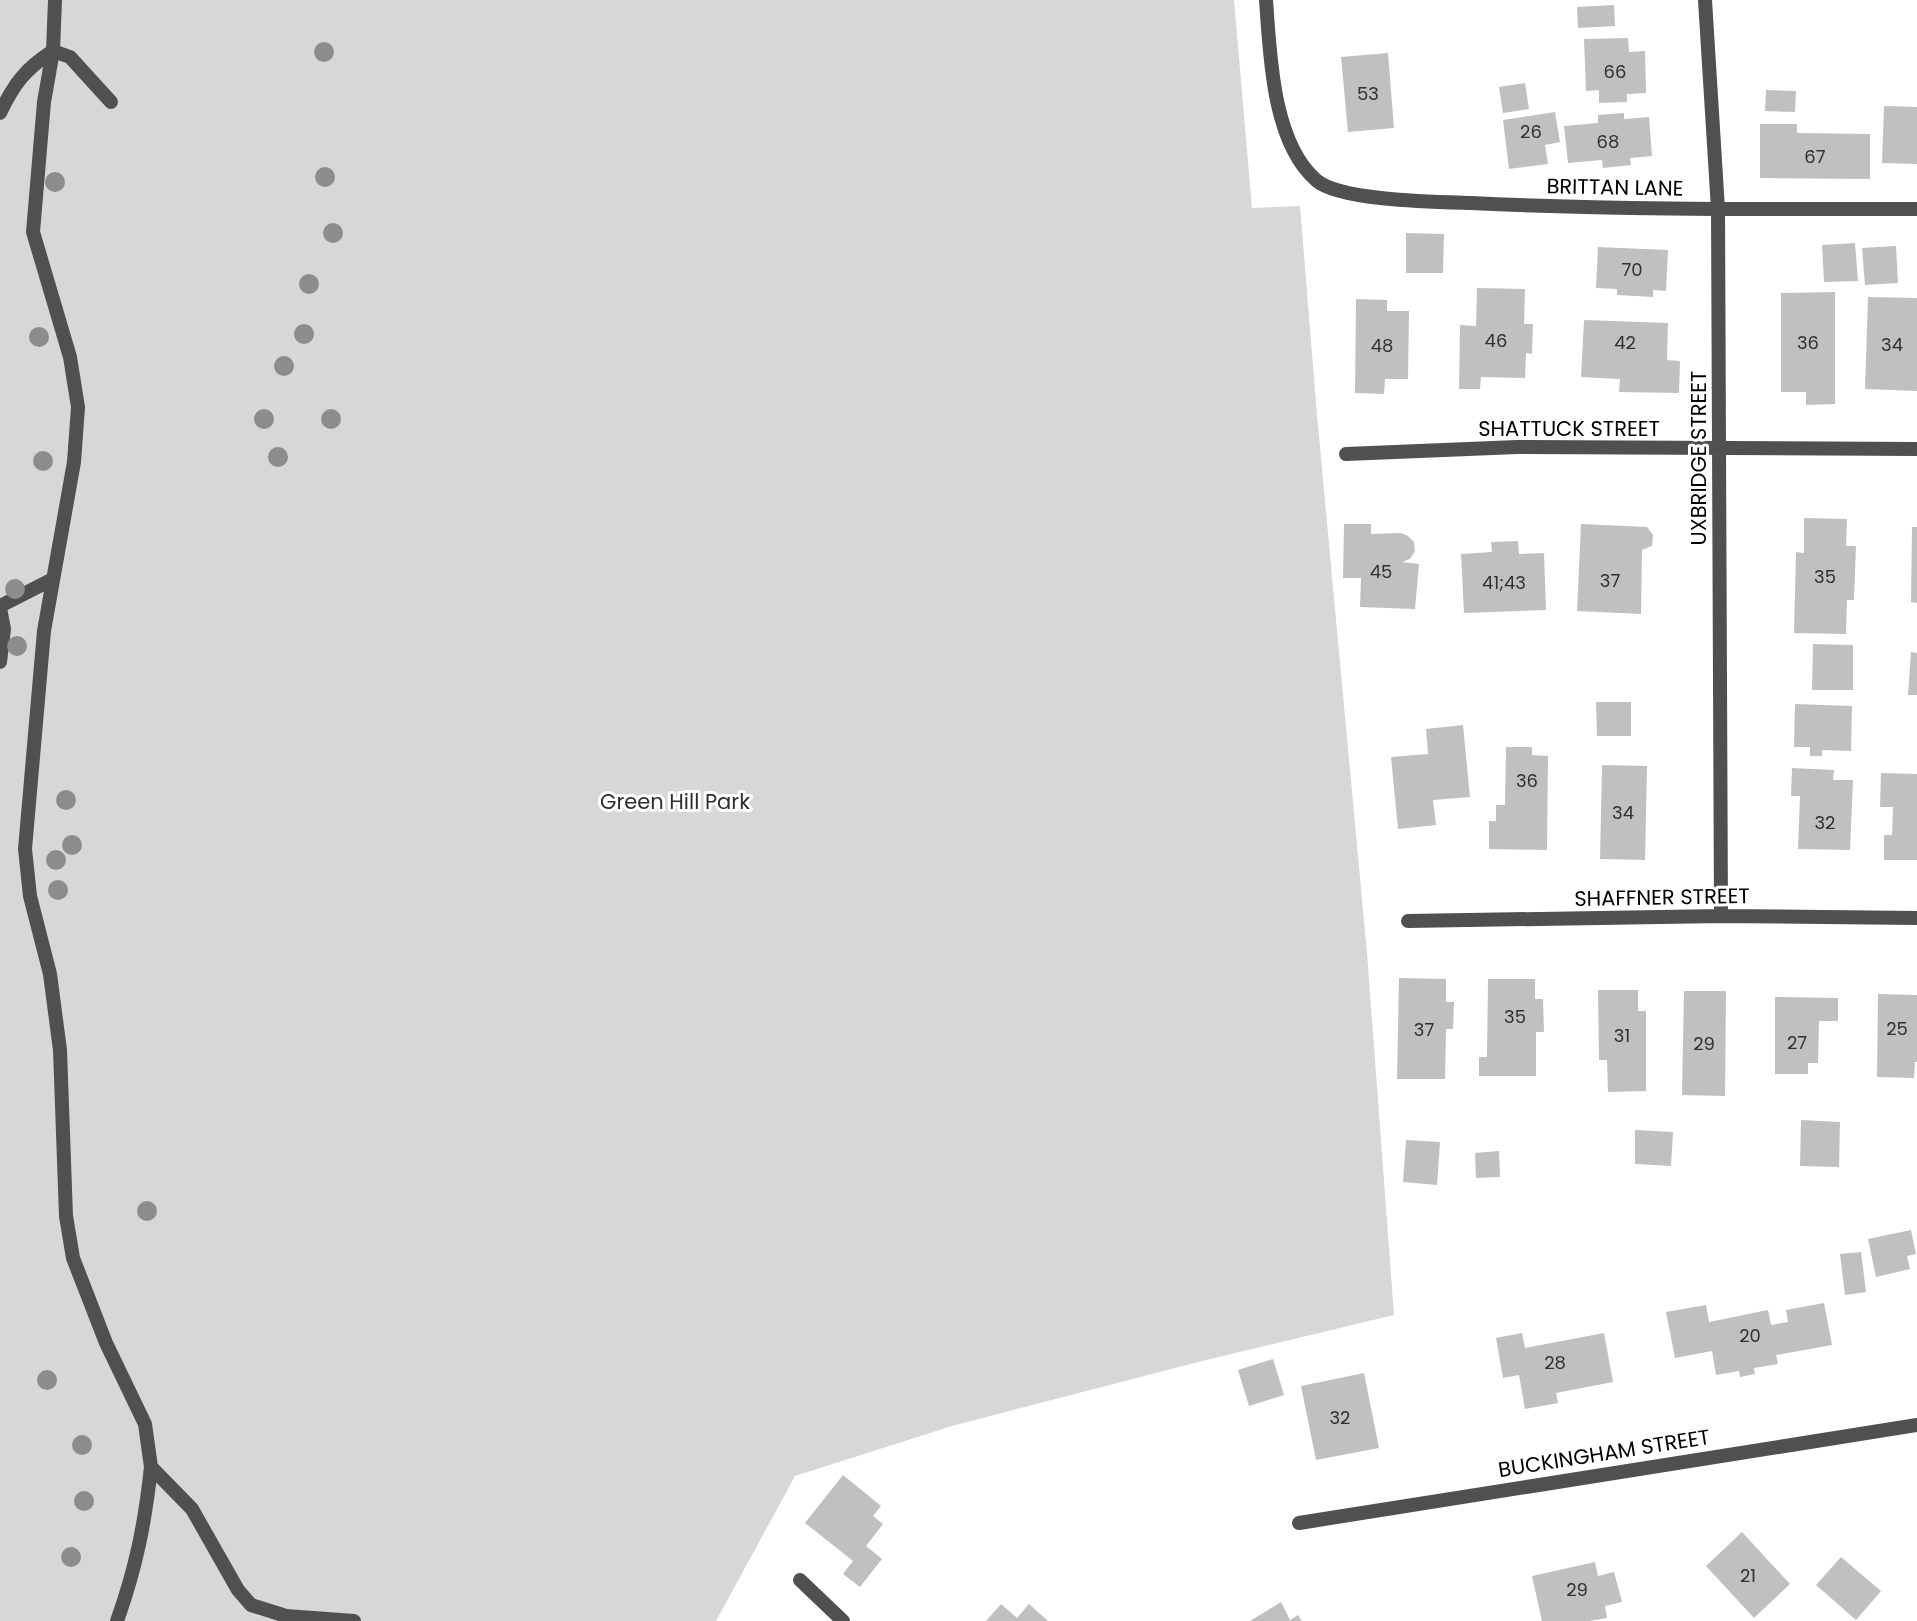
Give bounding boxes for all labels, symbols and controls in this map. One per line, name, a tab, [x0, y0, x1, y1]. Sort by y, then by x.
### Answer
house number: 66	[1604, 59, 1626, 84]
house number: 53	[1357, 81, 1379, 106]
house number: 26	[1520, 119, 1542, 144]
house number: 68	[1597, 129, 1619, 154]
house number: 67	[1804, 144, 1826, 169]
street label: BRITTAN LANE	[1546, 171, 1684, 203]
house number: 70	[1621, 257, 1643, 282]
house number: 46	[1485, 328, 1507, 353]
house number: 42	[1614, 330, 1636, 355]
house number: 36	[1797, 330, 1819, 355]
house number: 34	[1881, 332, 1903, 357]
house number: 48	[1371, 333, 1393, 358]
street label: UXBRIDGE STREET	[1684, 371, 1713, 545]
street label: SHATTUCK STREET	[1478, 414, 1660, 443]
house number: 45	[1370, 559, 1392, 584]
house number: 35	[1814, 564, 1836, 589]
house number: 37	[1600, 568, 1620, 593]
house number: 41;43	[1482, 570, 1526, 595]
house number: 36	[1516, 768, 1538, 793]
park label: Green Hill Park	[600, 787, 750, 816]
house number: 34	[1612, 800, 1634, 825]
house number: 32	[1815, 810, 1835, 835]
street label: SHAFFNER STREET	[1574, 881, 1750, 913]
house number: 35	[1504, 1004, 1526, 1029]
house number: 25	[1886, 1016, 1908, 1041]
house number: 37	[1414, 1017, 1434, 1042]
house number: 31	[1614, 1023, 1630, 1048]
house number: 27	[1787, 1030, 1807, 1055]
house number: 29	[1693, 1031, 1715, 1056]
house number: 20	[1739, 1323, 1761, 1348]
house number: 28	[1544, 1350, 1566, 1375]
house number: 32	[1330, 1405, 1350, 1430]
street label: BUCKINGHAM STREET	[1496, 1422, 1712, 1484]
house number: 21	[1740, 1563, 1756, 1588]
house number: 29	[1566, 1577, 1588, 1602]

